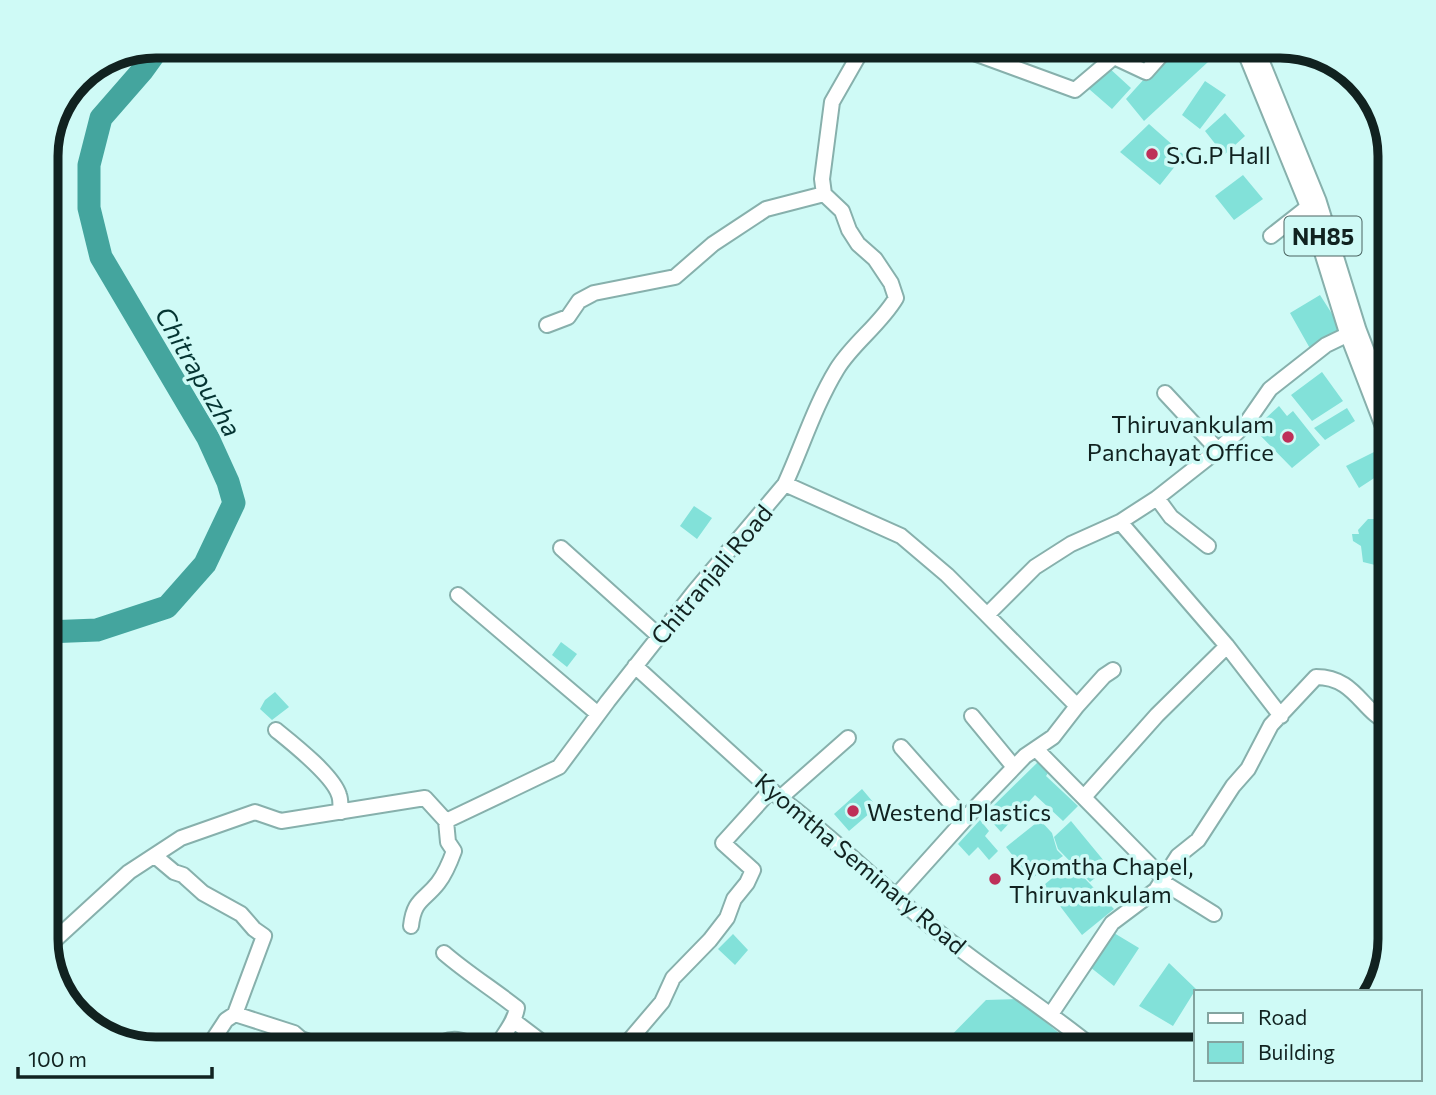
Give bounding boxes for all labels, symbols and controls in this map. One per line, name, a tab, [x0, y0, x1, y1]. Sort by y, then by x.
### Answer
place label: S.G.P Hall	[1166, 140, 1271, 169]
marker: S.G.P Hall	[1144, 146, 1160, 162]
road number: NH85	[1284, 216, 1362, 256]
water label: Chitrapuzha	[149, 300, 249, 442]
place label: Thiruvankulam Panchayat Office	[1087, 409, 1274, 466]
marker: Thiruvankulam Panchayat Office	[1280, 429, 1296, 445]
street label: Chitranjali Road	[644, 498, 778, 650]
street label: Kyomtha Seminary Road	[750, 766, 972, 960]
place label: Westend Plastics	[867, 797, 1051, 826]
marker: Westend Plastics	[845, 803, 861, 819]
place label: Kyomtha Chapel, Thiruvankulam	[1009, 851, 1194, 908]
marker: Kyomtha Chapel, Thiruvankulam	[987, 871, 1003, 887]
legend	[1194, 990, 1422, 1081]
text: Road	[1258, 1004, 1307, 1029]
scale bar	[18, 1036, 212, 1080]
text: Building	[1258, 1039, 1335, 1064]
text: 100 m	[28, 1046, 87, 1071]

